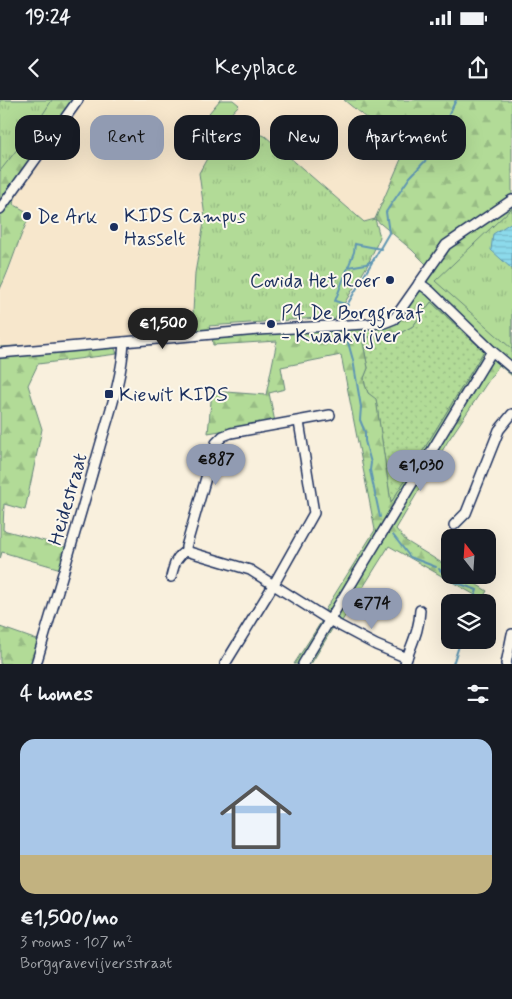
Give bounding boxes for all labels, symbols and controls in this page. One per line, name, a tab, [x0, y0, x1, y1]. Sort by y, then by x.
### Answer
text: 19:24	[25, 5, 71, 30]
icon: back	[20, 54, 48, 82]
text: Keyplace	[215, 54, 297, 82]
icon: share	[464, 54, 492, 82]
chip: Buy	[15, 115, 80, 160]
chip: Rent	[90, 115, 164, 160]
chip: Filters	[174, 115, 260, 160]
chip: New	[270, 115, 338, 160]
chip: Apartment	[348, 115, 466, 160]
place label: KIDS Campus Hasselt	[124, 203, 246, 253]
place label: De Ark	[37, 204, 97, 231]
marker: De Ark	[21, 210, 33, 222]
marker: KIDS Campus Hasselt	[108, 221, 120, 233]
place label: Covida Het Roer	[250, 268, 381, 295]
marker: Covida Het Roer	[384, 274, 396, 286]
place label: P4 De Borggraaf - Kwaakvijver	[281, 300, 424, 350]
pin: €1,500	[122, 308, 204, 350]
text: €1,500	[139, 313, 187, 334]
marker: P4 De Borggraaf - Kwaakvijver	[265, 318, 277, 330]
place label: Kiewit KIDS	[119, 382, 228, 409]
marker: Kiewit KIDS	[103, 388, 115, 400]
pin: €887	[186, 444, 246, 486]
text: €887	[197, 449, 235, 470]
street label: Heidestraat	[42, 450, 94, 549]
pin: €1,030	[380, 450, 462, 492]
text: €1,030	[398, 455, 444, 476]
north arrow	[441, 529, 496, 584]
map controls	[441, 529, 496, 649]
pin: €774	[342, 588, 402, 630]
text: €774	[353, 593, 391, 614]
button: layers	[441, 594, 496, 649]
text: 4 homes	[20, 680, 93, 708]
icon: filters	[464, 680, 492, 708]
icon: home	[211, 772, 301, 862]
text: €1,500/mo	[20, 904, 118, 932]
text: 3 rooms · 107 m²	[20, 932, 133, 953]
text: Borggravevijversstraat	[20, 953, 172, 974]

